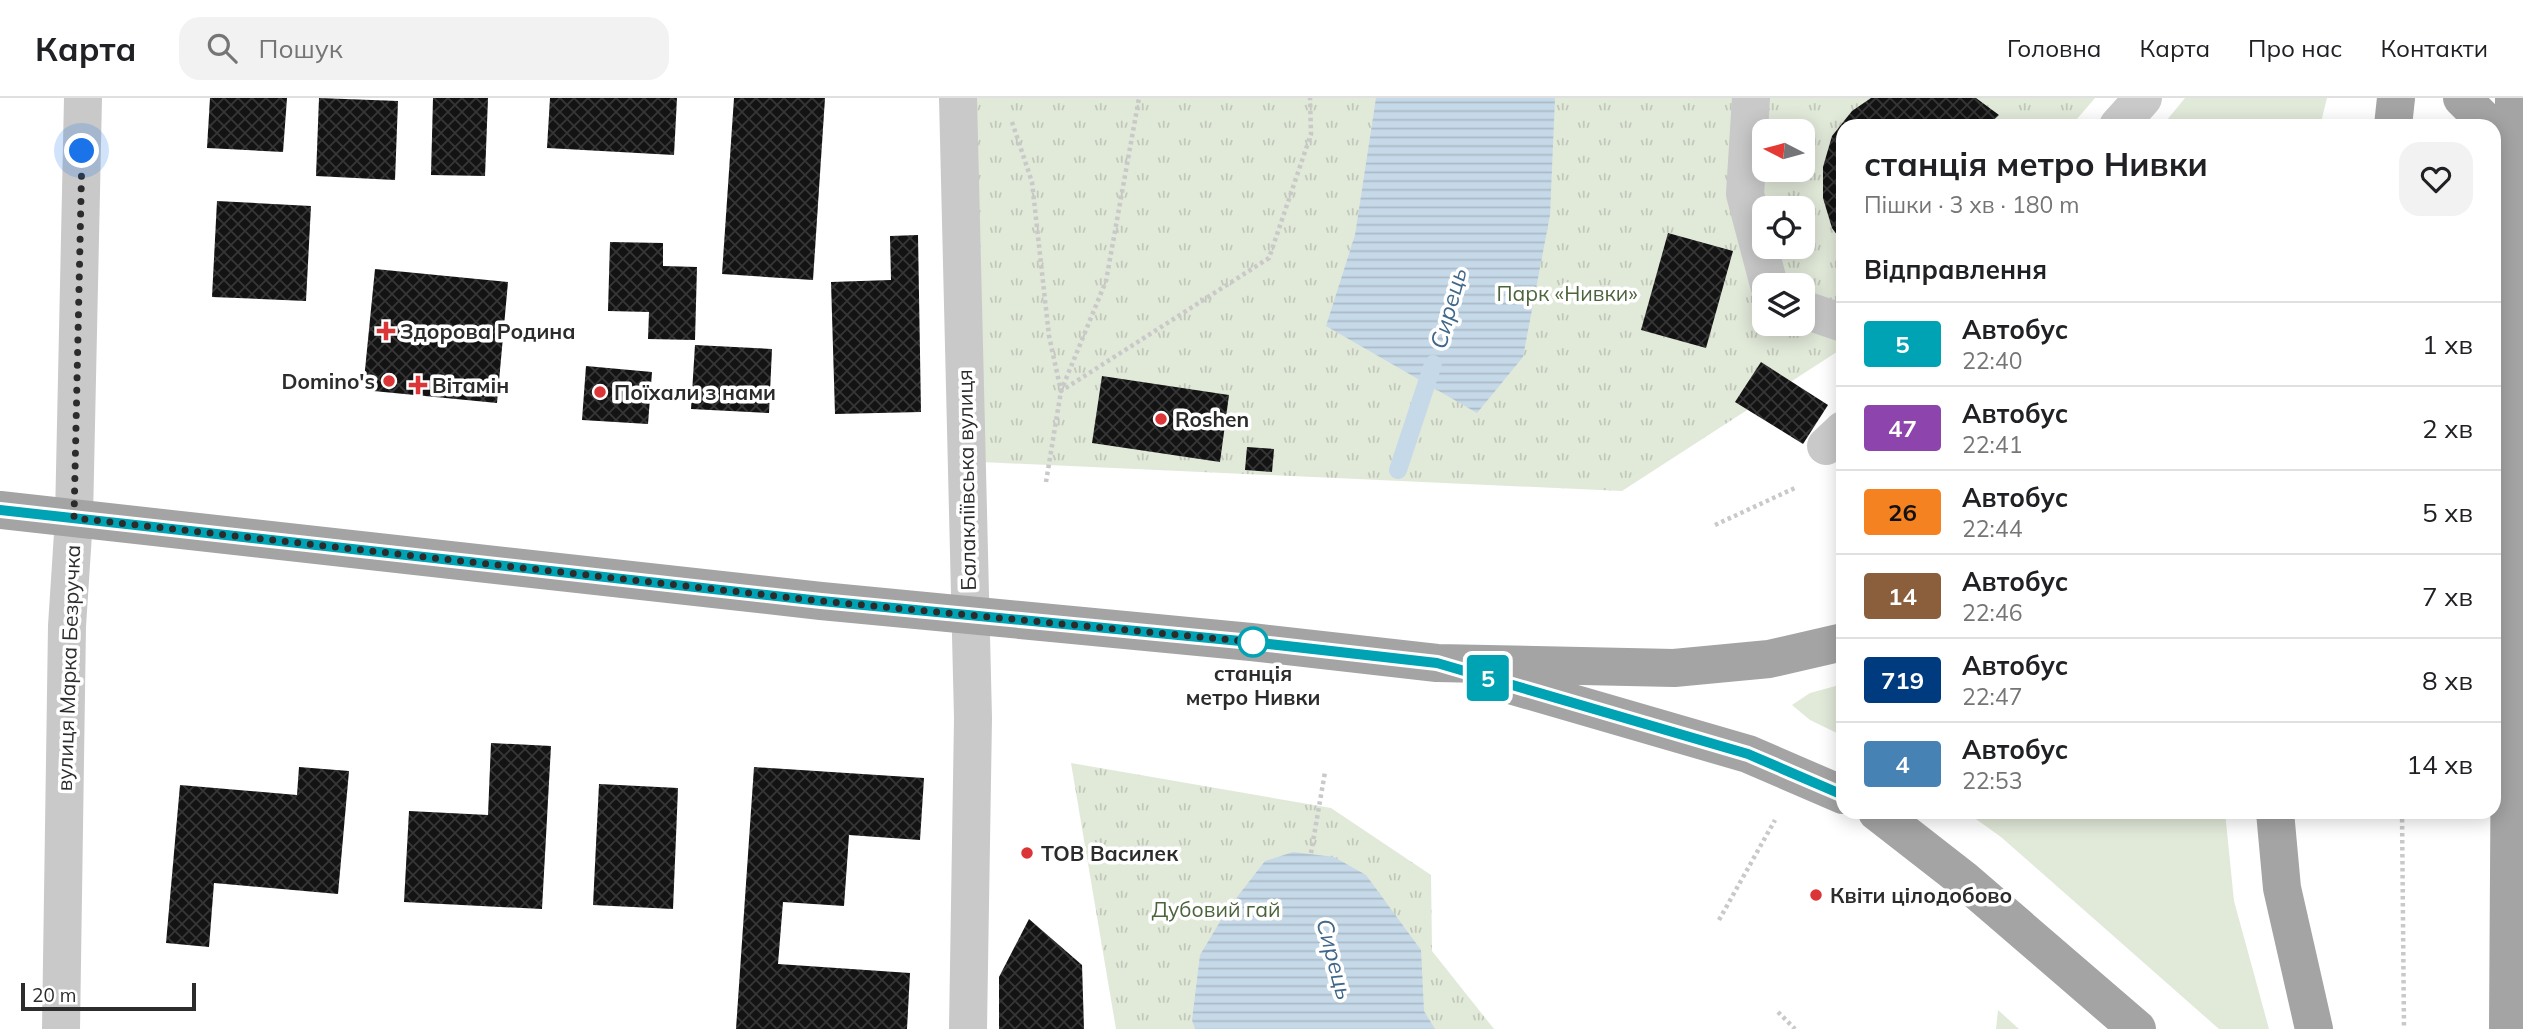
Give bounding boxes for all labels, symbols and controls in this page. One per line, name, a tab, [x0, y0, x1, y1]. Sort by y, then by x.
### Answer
search box	[179, 17, 669, 80]
text: Карта	[35, 28, 137, 69]
icon: search	[203, 29, 241, 67]
text: Пошук	[259, 32, 343, 65]
text: Головна	[2007, 33, 2101, 63]
text: Карта	[2139, 33, 2210, 63]
text: Про нас	[2248, 33, 2342, 63]
text: Контакти	[2380, 33, 2488, 63]
north arrow	[1752, 119, 1815, 182]
map controls	[1752, 119, 1815, 336]
your location	[64, 133, 99, 168]
button: heart	[2399, 142, 2473, 216]
text: станція метро Нивки	[1864, 143, 2208, 184]
text: Пішки · 3 хв · 180 m	[1864, 190, 2080, 219]
button: locate	[1752, 196, 1815, 259]
text: Відправлення	[1864, 253, 2047, 286]
water label: Сирець	[1423, 264, 1473, 352]
button: layers	[1752, 273, 1815, 336]
park label: Парк «Нивки»	[1496, 280, 1638, 306]
text: Автобус	[1962, 313, 2068, 346]
place label: Здорова Родина	[400, 318, 576, 344]
marker: Здорова Родина	[378, 323, 394, 339]
text: 1 хв	[2422, 328, 2473, 361]
text: 5	[1895, 329, 1910, 359]
text: 22:40	[1962, 346, 2022, 375]
place label: Domino's	[281, 368, 375, 394]
street label: Балакліївська вулиця	[951, 369, 981, 591]
place label: Вітамін	[432, 372, 509, 398]
marker: Domino's	[381, 373, 397, 389]
marker: Вітамін	[410, 377, 426, 393]
place label: Поїхали з нами	[614, 379, 776, 405]
marker: Поїхали з нами	[592, 384, 608, 400]
text: Автобус	[1962, 397, 2068, 430]
place label: Roshen	[1175, 406, 1249, 432]
marker: Roshen	[1153, 411, 1169, 427]
text: 2 хв	[2422, 412, 2473, 445]
text: 47	[1888, 413, 1917, 443]
text: 22:41	[1962, 430, 2022, 459]
text: Автобус	[1962, 481, 2068, 514]
text: 5 хв	[2422, 496, 2473, 529]
text: 26	[1888, 497, 1917, 527]
text: 22:44	[1962, 514, 2022, 543]
street label: вулиця Марка Безручка	[51, 544, 85, 792]
text: Автобус	[1962, 565, 2068, 598]
text: 7 хв	[2422, 580, 2473, 613]
text: 14	[1888, 581, 1917, 611]
text: 22:46	[1962, 598, 2022, 627]
marker: станція метро Нивки	[1238, 627, 1268, 657]
text: Автобус	[1962, 649, 2068, 682]
line badge: 5	[1465, 655, 1511, 701]
place label: станція метро Нивки	[1186, 660, 1320, 710]
text: 5	[1481, 663, 1495, 693]
text: 8 хв	[2422, 664, 2473, 697]
text: 719	[1881, 665, 1924, 695]
text: 22:47	[1962, 682, 2022, 711]
text: Автобус	[1962, 733, 2068, 766]
text: 14 хв	[2406, 748, 2473, 781]
text: 4	[1895, 749, 1910, 779]
text: 22:53	[1962, 766, 2022, 795]
place label: ТОВ Василек	[1041, 840, 1179, 866]
marker: ТОВ Василек	[1019, 845, 1035, 861]
place label: Квіти цілодобово	[1830, 882, 2012, 908]
marker: Квіти цілодобово	[1808, 887, 1824, 903]
park label: Дубовий гай	[1151, 896, 1281, 922]
water label: Сирець	[1310, 915, 1360, 1003]
scale bar	[21, 980, 196, 1012]
text: 20 m	[32, 983, 76, 1007]

